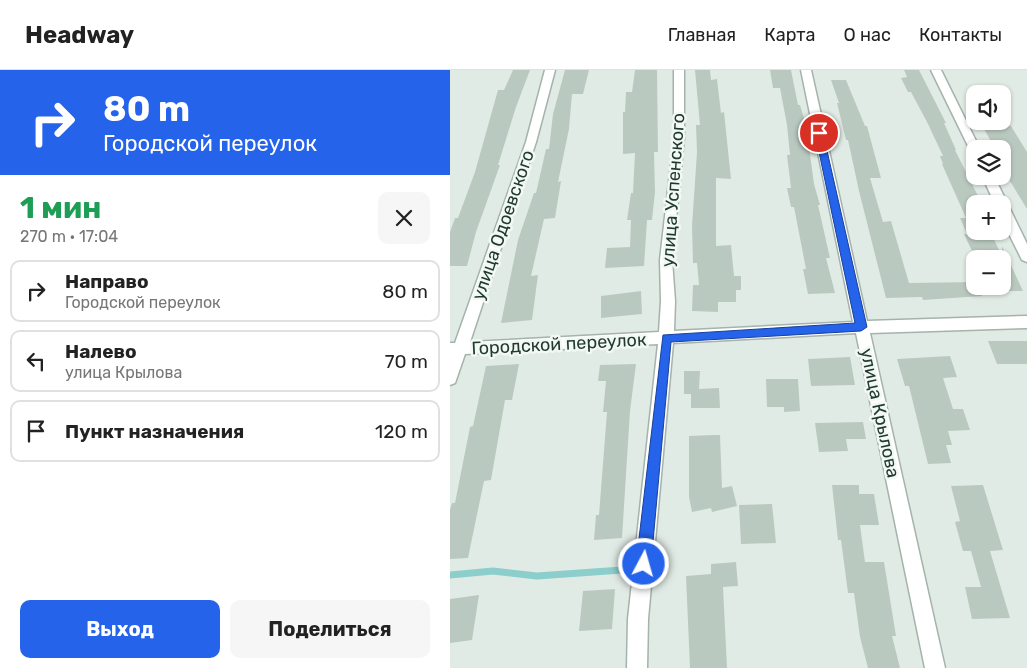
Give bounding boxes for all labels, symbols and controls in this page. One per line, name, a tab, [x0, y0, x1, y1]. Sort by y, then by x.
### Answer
text: Headway	[25, 21, 134, 49]
text: Главная	[668, 24, 736, 46]
text: Карта	[764, 24, 816, 46]
text: О нас	[844, 24, 891, 46]
text: Контакты	[919, 24, 1002, 46]
map controls	[966, 85, 1011, 295]
button: sound	[966, 85, 1011, 130]
text: 80 m	[103, 88, 190, 130]
icon: right	[20, 90, 85, 155]
street label: улица Успенского	[657, 112, 689, 268]
pin	[798, 112, 840, 154]
icon: arrive	[805, 119, 833, 147]
text: Городской переулок	[103, 130, 317, 157]
button: layers	[966, 140, 1011, 185]
street label: улица Одоевского	[467, 147, 539, 303]
text: 1 мин	[20, 190, 101, 226]
button: close	[378, 192, 430, 244]
button: +	[966, 195, 1011, 240]
text: 270 m · 17:04	[20, 227, 118, 246]
button: −	[966, 250, 1011, 295]
text: Направо	[65, 270, 149, 293]
icon: right	[22, 277, 50, 305]
text: 80 m	[382, 280, 428, 303]
text: Городской переулок	[65, 293, 221, 312]
street label: Городской переулок	[471, 328, 647, 360]
text: Налево	[65, 340, 137, 363]
street label: улица Крылова	[856, 346, 904, 480]
icon: left	[22, 347, 50, 375]
text: 70 m	[385, 350, 428, 373]
text: улица Крылова	[65, 363, 182, 382]
icon: arrive	[22, 417, 50, 445]
text: Пункт назначения	[65, 420, 244, 443]
text: 120 m	[375, 420, 428, 443]
position arrow	[617, 537, 669, 589]
button: Выход	[20, 600, 220, 658]
button: Поделиться	[230, 600, 430, 658]

